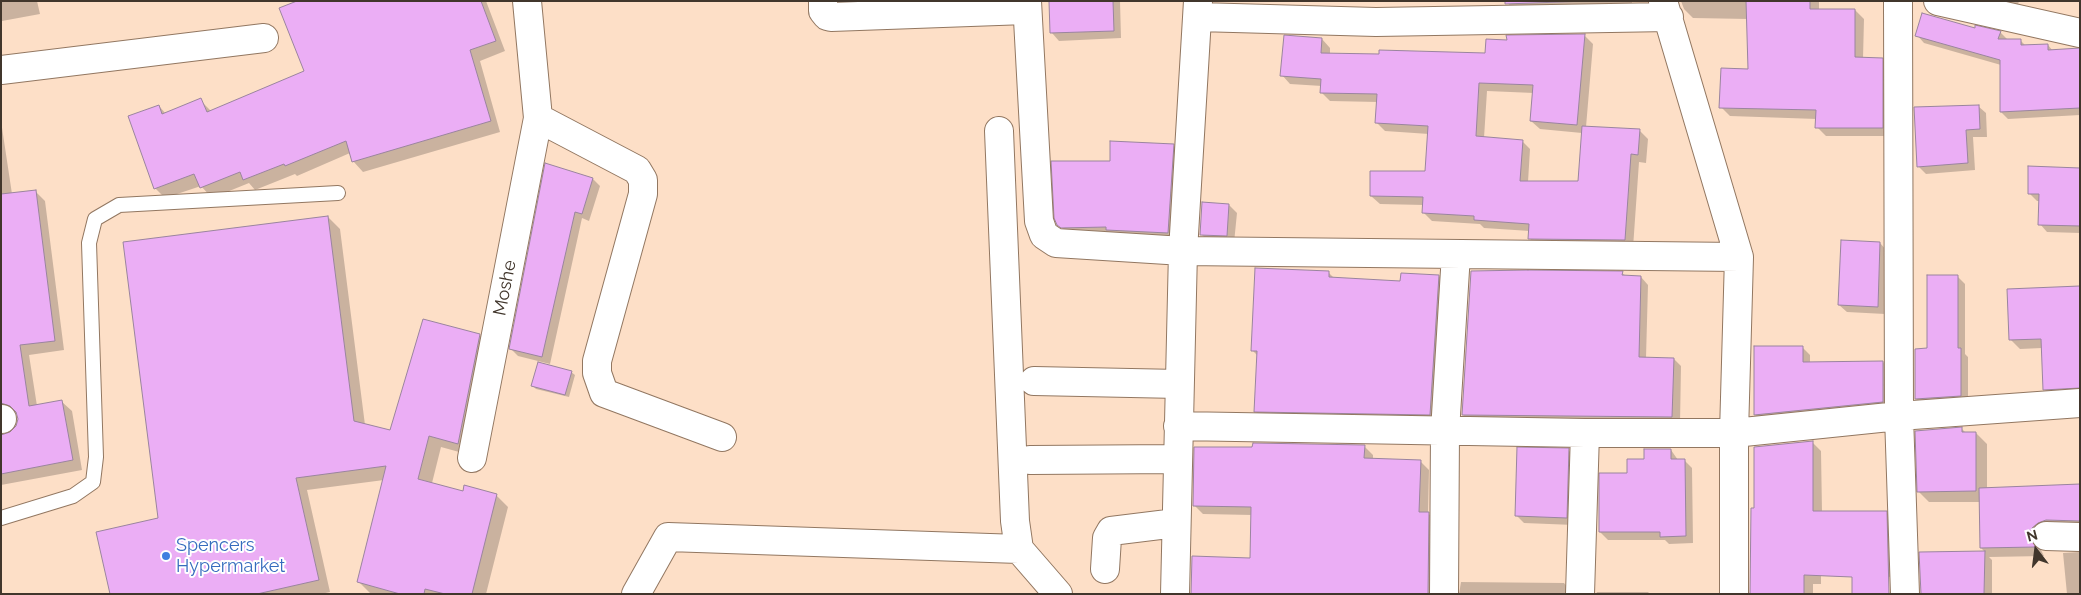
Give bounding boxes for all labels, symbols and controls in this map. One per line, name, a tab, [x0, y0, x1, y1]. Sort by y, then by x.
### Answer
street label: Moshe	[489, 258, 521, 318]
north arrow	[2011, 525, 2061, 575]
text: N	[2025, 526, 2039, 545]
place label: Spencers Hypermarket	[176, 535, 285, 578]
marker: Spencers Hypermarket	[160, 550, 172, 562]

